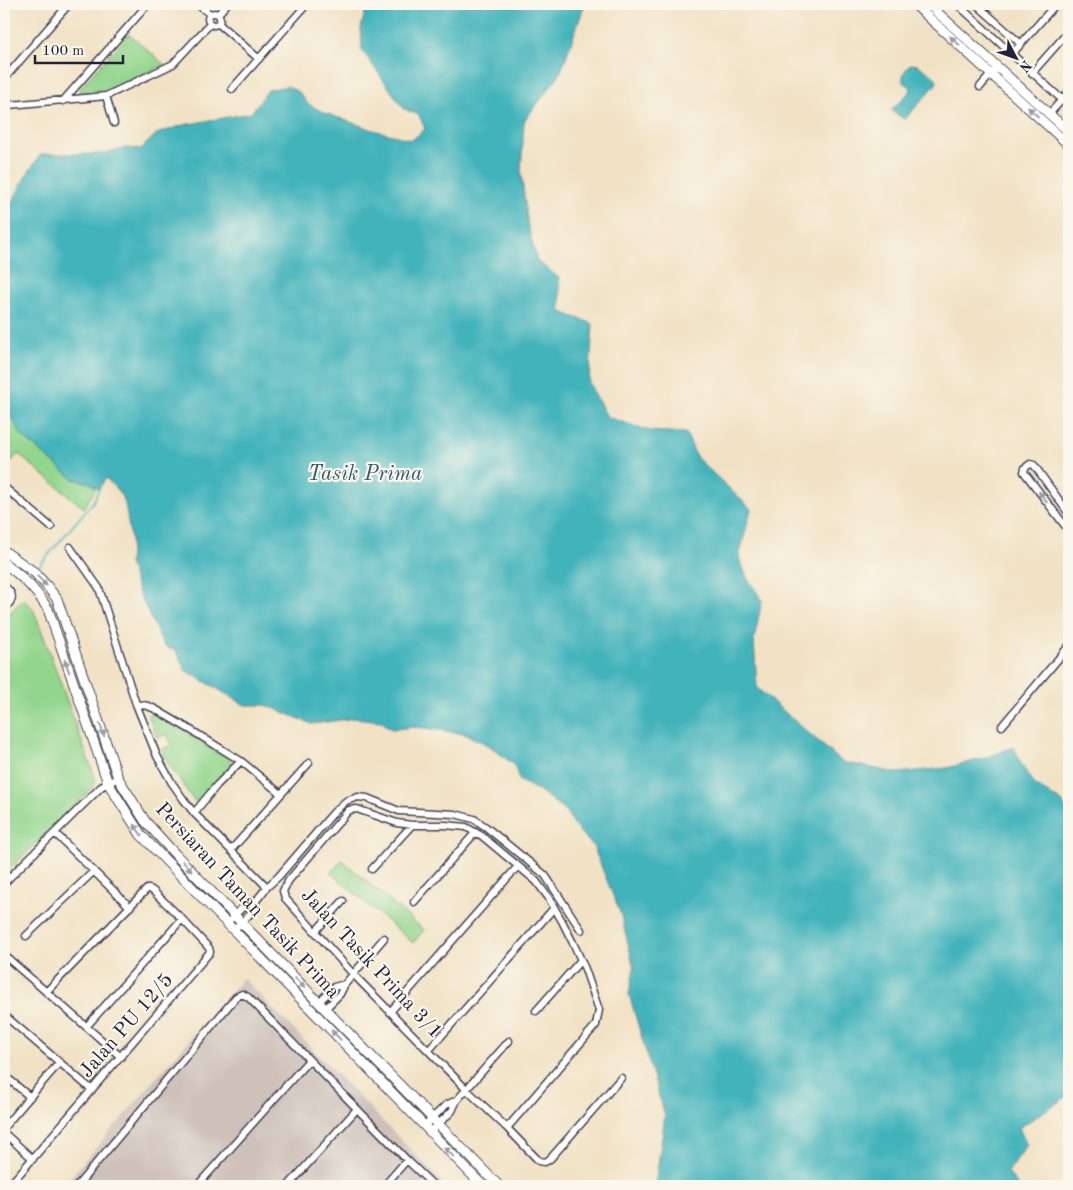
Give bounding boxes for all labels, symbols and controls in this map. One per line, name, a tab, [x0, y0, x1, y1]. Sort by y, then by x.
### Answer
scale bar	[35, 32, 122, 64]
north arrow	[990, 32, 1040, 82]
one-way arrow	[950, 35, 962, 47]
text: 100 m	[42, 44, 84, 59]
text: N	[1016, 57, 1034, 75]
one-way arrow	[1028, 106, 1040, 118]
water label: Tasik Prima	[308, 464, 422, 485]
one-way arrow	[1038, 490, 1048, 503]
one-way arrow	[36, 574, 48, 586]
one-way arrow	[63, 658, 71, 673]
one-way arrow	[99, 723, 106, 738]
street label: Persiaran Taman Tasik Prima	[151, 799, 343, 1003]
one-way arrow	[133, 823, 143, 837]
one-way arrow	[181, 860, 193, 872]
street label: Jalan Tasik Prima 3/1	[297, 885, 445, 1043]
street label: Jalan PU 12/5	[77, 970, 177, 1082]
one-way arrow	[294, 977, 306, 989]
one-way arrow	[330, 1029, 342, 1041]
one-way arrow	[443, 1146, 455, 1158]

